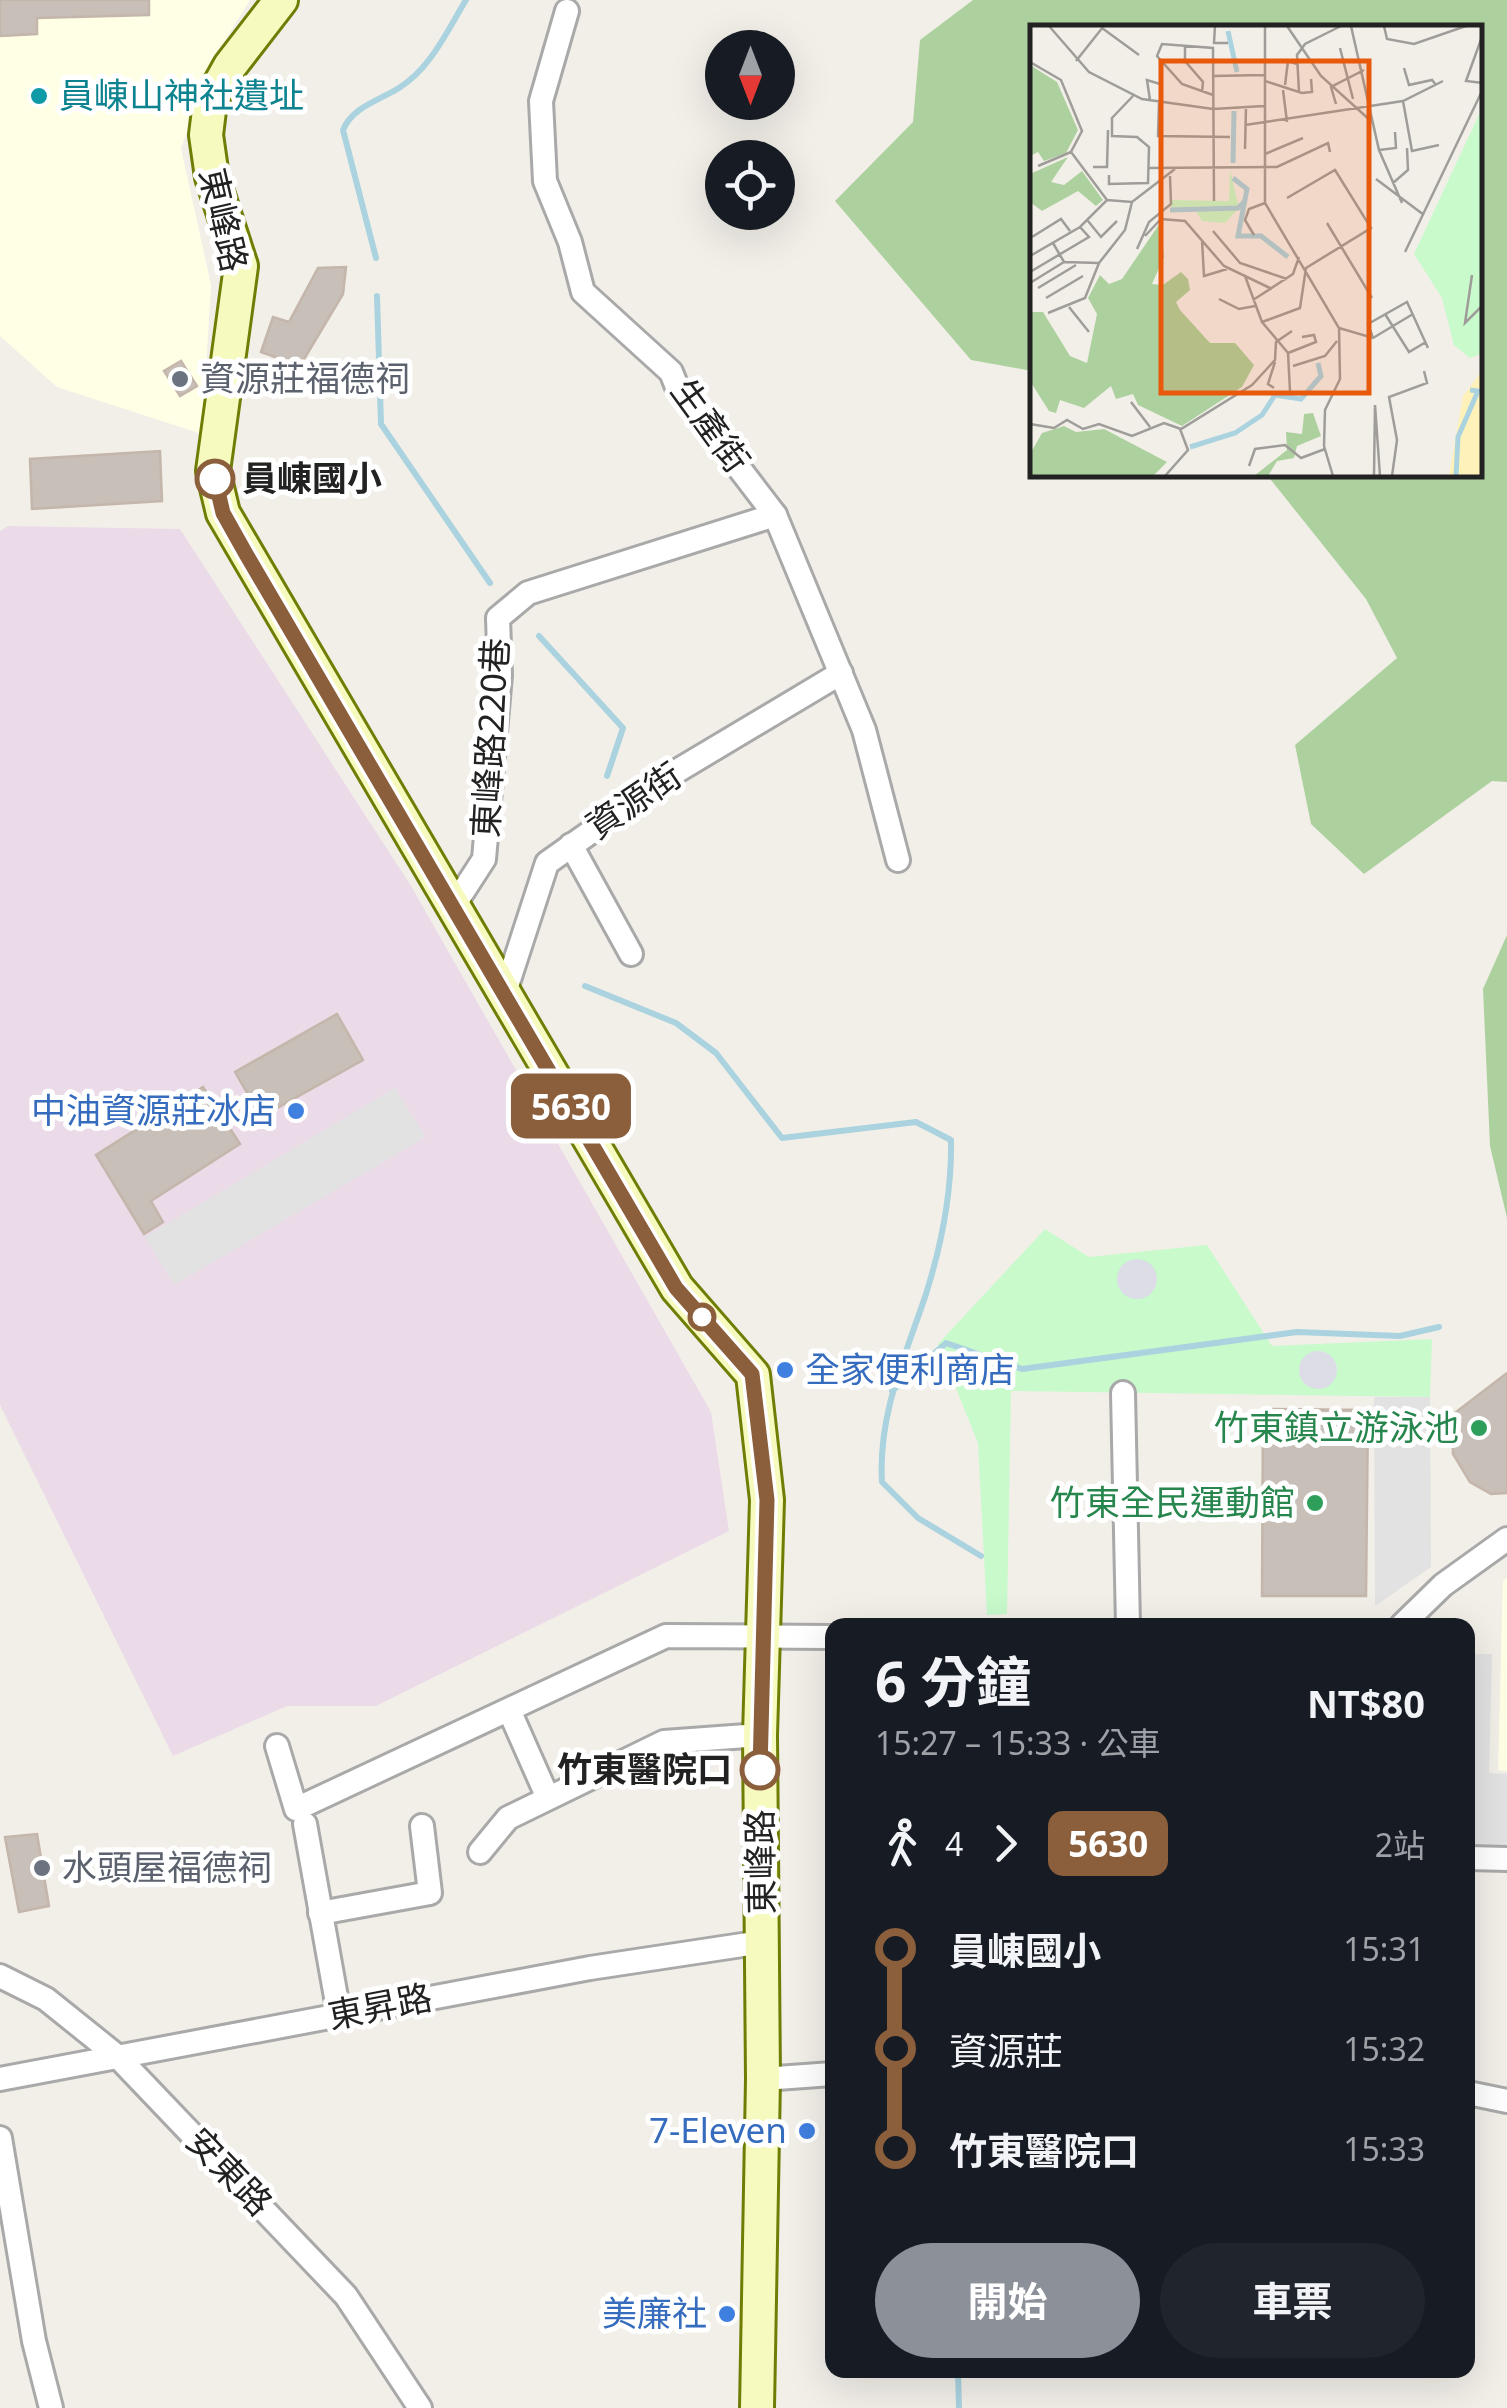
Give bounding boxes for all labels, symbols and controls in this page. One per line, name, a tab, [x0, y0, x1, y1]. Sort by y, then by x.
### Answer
inset map	[1030, 25, 1482, 478]
north arrow	[705, 30, 795, 120]
map controls	[705, 30, 795, 230]
place label: 員崠山神社遺址	[59, 71, 304, 118]
marker: 員崠山神社遺址	[28, 85, 50, 107]
button: locate	[705, 140, 795, 230]
street label: 東峰路	[190, 163, 259, 276]
place label: 資源莊福德祠	[200, 354, 410, 401]
marker: 資源莊福德祠	[169, 368, 191, 390]
street label: 生產街	[661, 369, 761, 481]
place label: 員崠國小	[242, 454, 382, 501]
marker: 員崠國小	[196, 460, 234, 498]
street label: 東峰路220巷	[461, 637, 518, 839]
street label: 資源街	[576, 751, 690, 849]
line badge: 5630	[501, 1074, 641, 1138]
text: 5630	[531, 1083, 611, 1130]
place label: 中油資源莊冰店	[31, 1086, 276, 1133]
marker: 中油資源莊冰店	[285, 1100, 307, 1122]
unlabelled marker	[689, 1304, 715, 1330]
place label: 全家便利商店	[805, 1345, 1015, 1392]
marker: 全家便利商店	[774, 1359, 796, 1381]
place label: 竹東鎮立游泳池	[1214, 1403, 1459, 1450]
marker: 竹東鎮立游泳池	[1468, 1417, 1490, 1439]
place label: 竹東全民運動館	[1050, 1478, 1295, 1525]
marker: 竹東全民運動館	[1304, 1492, 1326, 1514]
text: 6 分鐘	[875, 1643, 1031, 1718]
text: NT$80	[1307, 1677, 1425, 1729]
text: 15:27 – 15:33 · 公車	[875, 1721, 1160, 1764]
place label: 竹東醫院口	[557, 1745, 732, 1792]
marker: 竹東醫院口	[741, 1751, 779, 1789]
street label: 東峰路	[735, 1809, 784, 1915]
icon: walk	[875, 1816, 930, 1871]
icon: forward	[978, 1816, 1033, 1871]
text: 5630	[1068, 1820, 1148, 1867]
text: 4	[945, 1822, 963, 1865]
text: 2站	[1375, 1823, 1425, 1866]
place label: 水頭屋福德祠	[62, 1843, 272, 1890]
marker: 水頭屋福德祠	[31, 1857, 53, 1879]
text: 員崠國小	[949, 1924, 1101, 1976]
text: 15:31	[1343, 1927, 1425, 1970]
street label: 東昇路	[324, 1972, 436, 2039]
text: 資源莊	[949, 2024, 1063, 2076]
text: 15:32	[1343, 2027, 1425, 2070]
place label: 7-Eleven	[649, 2106, 787, 2153]
street label: 安東路	[177, 2117, 283, 2225]
marker: 7-Eleven	[796, 2120, 818, 2142]
text: 竹東醫院口	[949, 2124, 1139, 2176]
text: 15:33	[1343, 2127, 1425, 2170]
button: 開始	[875, 2243, 1140, 2358]
button: 車票	[1160, 2243, 1425, 2358]
place label: 美廉社	[602, 2289, 707, 2336]
marker: 美廉社	[716, 2303, 738, 2325]

